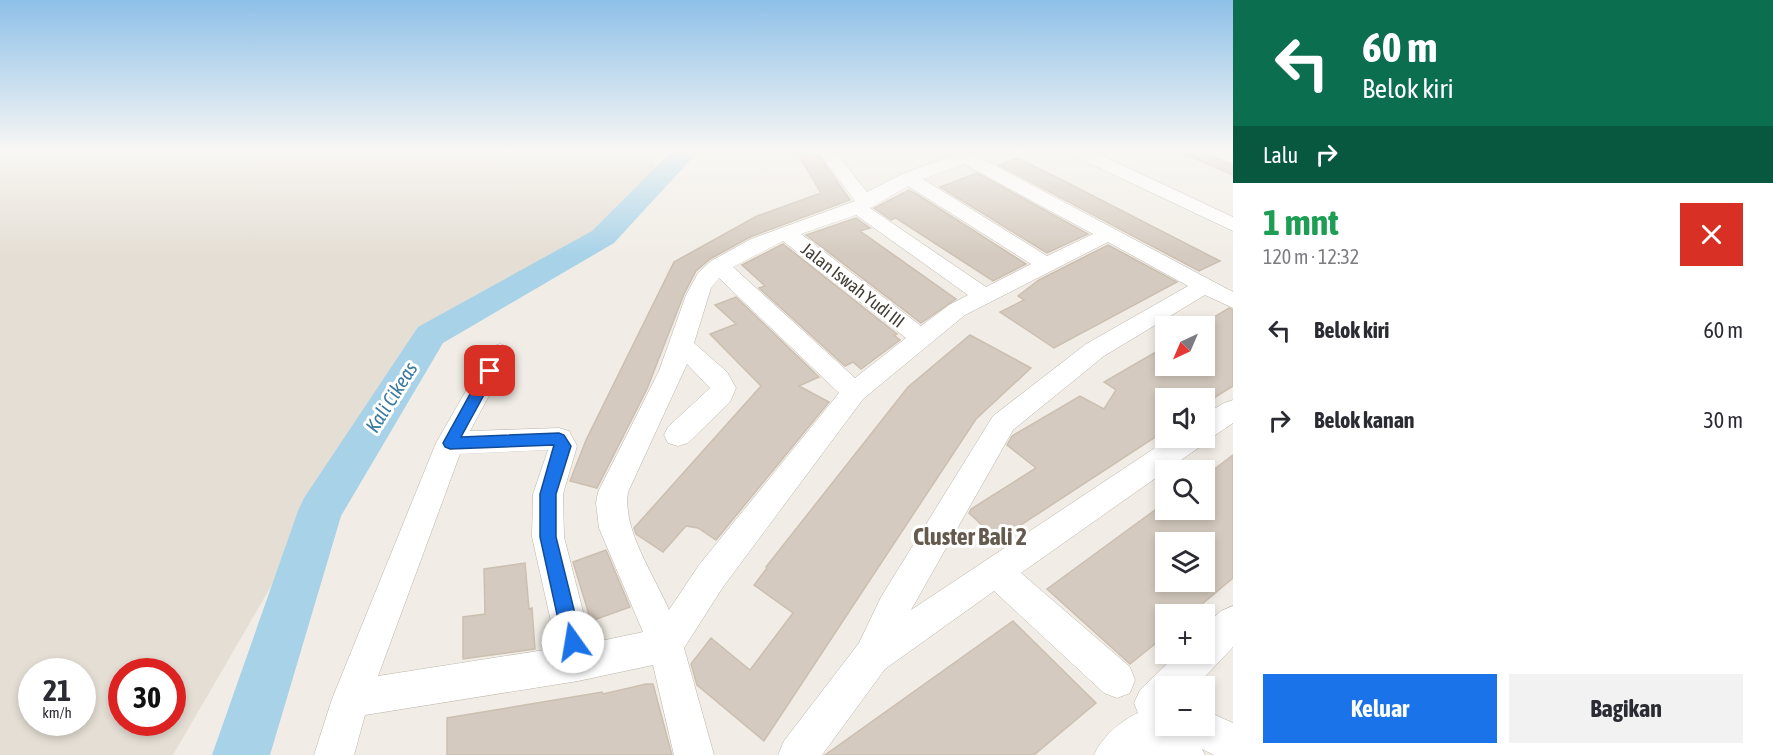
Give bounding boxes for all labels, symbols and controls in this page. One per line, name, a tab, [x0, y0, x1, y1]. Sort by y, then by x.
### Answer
text: 60 m	[1362, 23, 1437, 71]
icon: left	[1263, 24, 1341, 102]
text: Belok kiri	[1362, 73, 1454, 104]
icon: right	[1310, 138, 1343, 171]
text: Lalu	[1263, 142, 1298, 168]
text: 1 mnt	[1263, 201, 1339, 243]
button: close	[1680, 203, 1743, 266]
street label: Jalan Iswah Yudi III	[797, 238, 909, 332]
text: 120 m · 12:32	[1263, 245, 1359, 268]
icon: left	[1263, 314, 1296, 347]
north arrow	[1155, 316, 1215, 376]
map controls	[1155, 316, 1215, 736]
text: Belok kiri	[1314, 317, 1389, 343]
text: 60 m	[1703, 317, 1743, 343]
pin	[464, 345, 515, 396]
icon: arrive	[473, 354, 506, 387]
water label: Kali Cikeas	[360, 358, 422, 436]
button: sound	[1155, 388, 1215, 448]
icon: right	[1263, 404, 1296, 437]
text: Belok kanan	[1314, 407, 1415, 433]
text: 30 m	[1703, 407, 1743, 433]
button: search	[1155, 460, 1215, 520]
district label: Cluster Bali 2	[913, 523, 1027, 550]
button: layers	[1155, 532, 1215, 592]
button: +	[1155, 604, 1215, 664]
position arrow	[541, 610, 605, 674]
speed limit sign: 30	[108, 658, 186, 736]
text: 21	[43, 673, 71, 707]
button: Keluar	[1263, 674, 1497, 743]
button: Bagikan	[1509, 674, 1743, 743]
button: −	[1155, 676, 1215, 736]
text: km/h	[42, 704, 72, 721]

